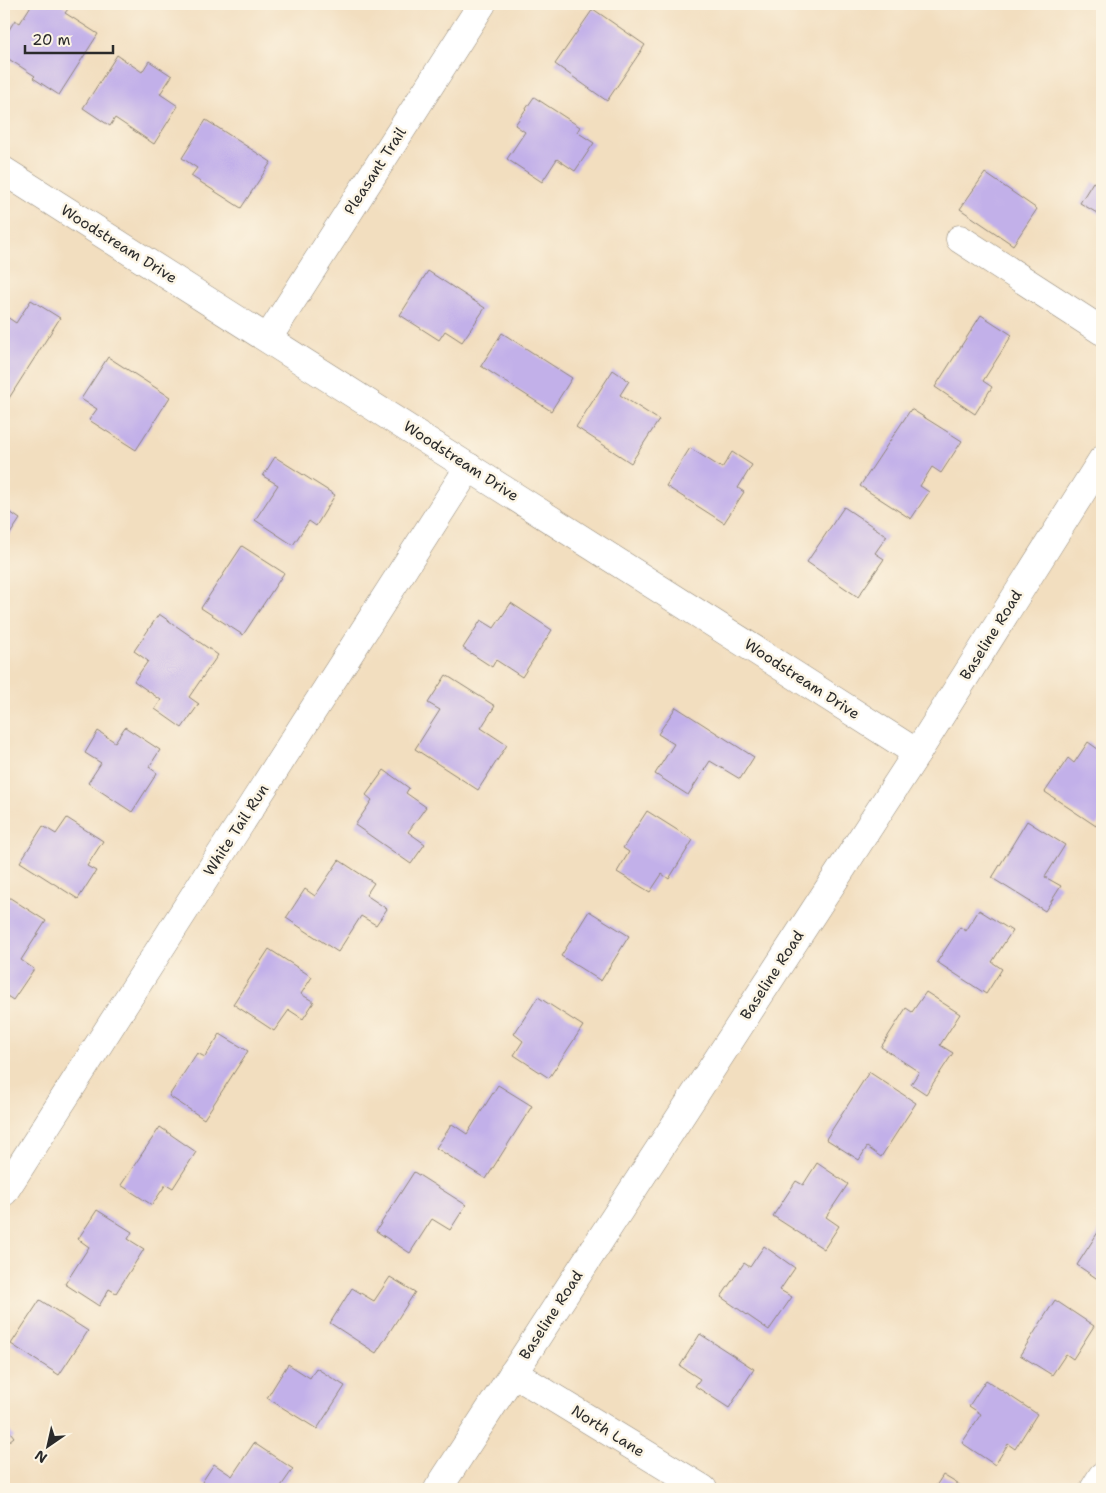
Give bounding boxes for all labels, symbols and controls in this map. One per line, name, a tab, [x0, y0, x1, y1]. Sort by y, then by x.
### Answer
scale bar	[25, 22, 112, 54]
text: 20 m	[32, 30, 71, 50]
street label: Pleasant Trail	[339, 123, 411, 218]
street label: Woodstream Drive	[57, 200, 181, 288]
street label: Woodstream Drive	[399, 416, 523, 506]
street label: Baseline Road	[955, 586, 1027, 684]
street label: Woodstream Drive	[740, 634, 864, 724]
street label: White Tail Run	[199, 780, 273, 880]
street label: Baseline Road	[736, 926, 809, 1023]
street label: Baseline Road	[515, 1266, 588, 1363]
street label: North Lane	[568, 1401, 648, 1461]
north arrow	[22, 1420, 72, 1470]
text: N	[31, 1446, 50, 1467]

